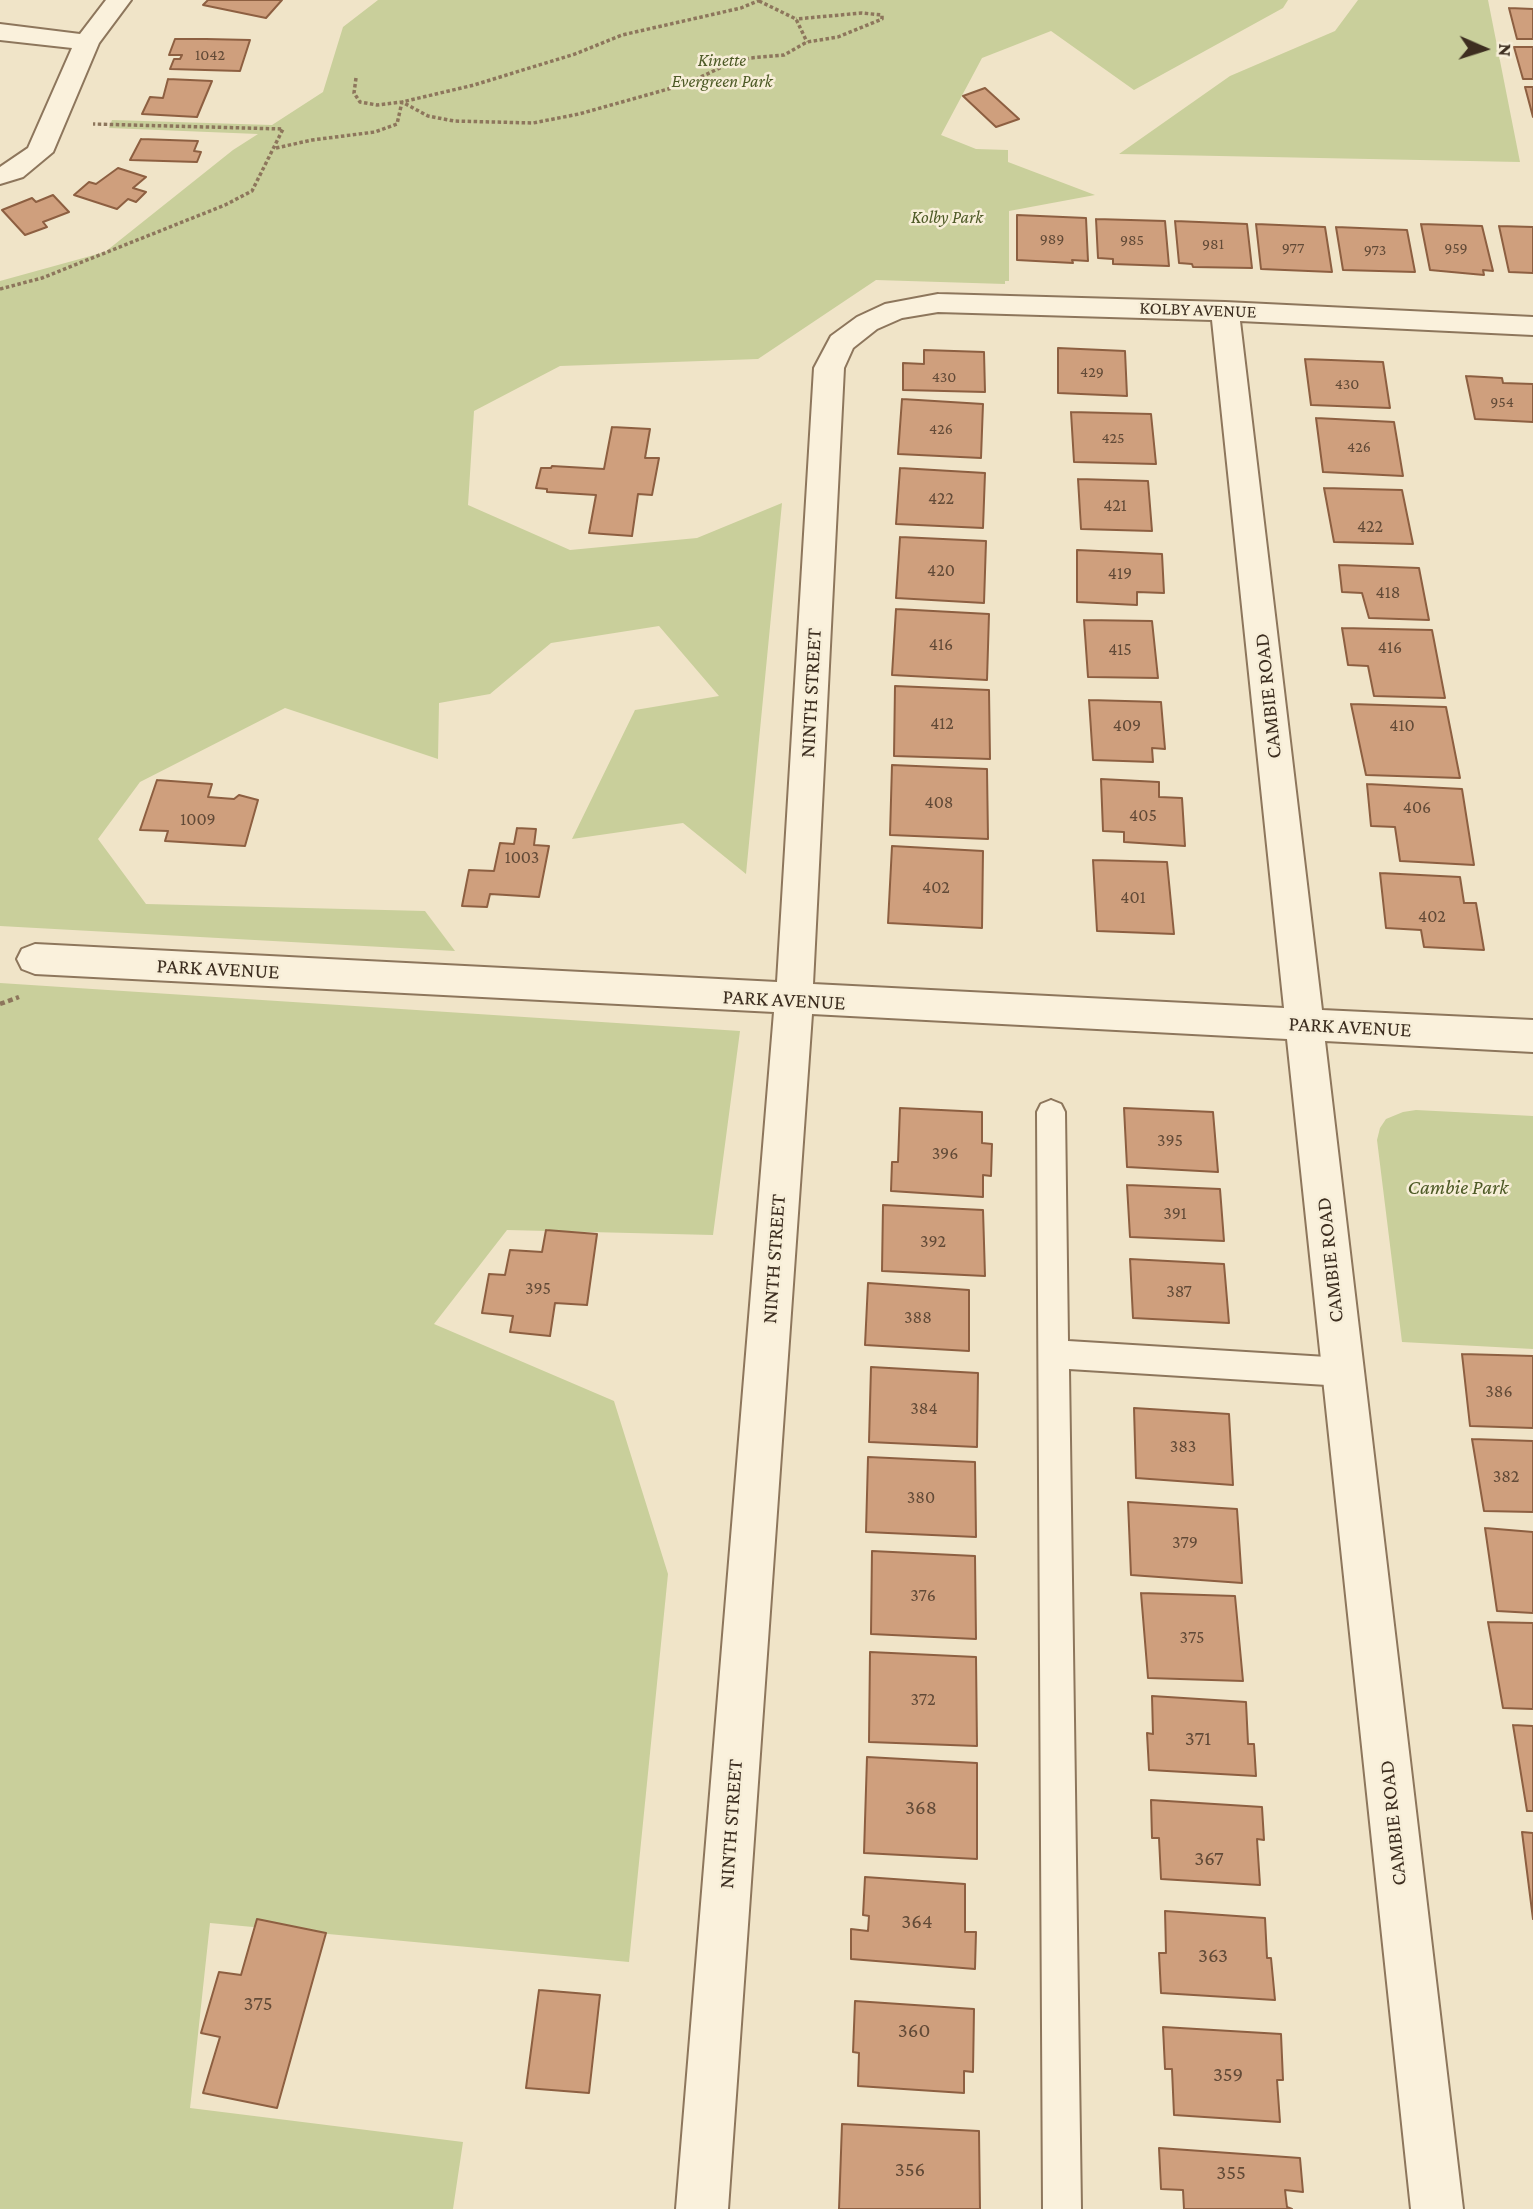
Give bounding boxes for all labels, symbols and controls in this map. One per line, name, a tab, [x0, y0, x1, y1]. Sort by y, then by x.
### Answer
north arrow	[1449, 14, 1519, 84]
text: N	[1495, 43, 1516, 57]
house number: 1042	[195, 45, 225, 65]
park label: Kinette Evergreen Park	[671, 49, 773, 92]
park label: Kolby Park	[911, 206, 983, 228]
house number: 989	[1040, 229, 1064, 249]
house number: 985	[1120, 230, 1144, 250]
house number: 981	[1202, 234, 1224, 254]
house number: 977	[1282, 238, 1304, 258]
house number: 959	[1444, 238, 1468, 258]
house number: 973	[1364, 240, 1386, 260]
street label: KOLBY AVENUE	[1139, 297, 1257, 323]
house number: 429	[1080, 362, 1104, 382]
house number: 430	[932, 367, 956, 387]
house number: 430	[1335, 374, 1359, 394]
house number: 954	[1490, 392, 1514, 412]
house number: 426	[929, 419, 953, 439]
house number: 425	[1101, 428, 1125, 448]
house number: 426	[1347, 437, 1371, 457]
house number: 422	[928, 487, 954, 509]
house number: 421	[1103, 494, 1127, 516]
house number: 422	[1357, 515, 1383, 537]
house number: 420	[927, 559, 955, 581]
house number: 419	[1108, 562, 1132, 584]
house number: 418	[1376, 581, 1400, 603]
street label: NINTH STREET	[795, 627, 827, 759]
street label: CAMBIE ROAD	[1249, 632, 1287, 760]
house number: 416	[929, 633, 953, 655]
house number: 416	[1378, 636, 1402, 658]
house number: 415	[1108, 638, 1132, 660]
house number: 412	[930, 712, 954, 734]
house number: 409	[1113, 714, 1141, 736]
house number: 410	[1389, 714, 1415, 736]
house number: 408	[924, 791, 954, 813]
house number: 406	[1403, 796, 1431, 818]
house number: 405	[1129, 804, 1157, 826]
house number: 1009	[180, 808, 216, 830]
house number: 1003	[505, 846, 539, 868]
house number: 402	[922, 876, 950, 898]
house number: 401	[1120, 886, 1146, 908]
house number: 402	[1418, 905, 1446, 927]
street label: PARK AVENUE	[156, 953, 280, 985]
street label: PARK AVENUE	[722, 984, 846, 1016]
street label: PARK AVENUE	[1288, 1011, 1412, 1043]
house number: 395	[1157, 1129, 1183, 1151]
house number: 396	[932, 1142, 958, 1164]
park label: Cambie Park	[1408, 1175, 1508, 1201]
street label: NINTH STREET	[757, 1193, 791, 1325]
street label: CAMBIE ROAD	[1311, 1196, 1349, 1324]
house number: 391	[1163, 1202, 1187, 1224]
house number: 392	[920, 1230, 946, 1252]
house number: 395	[525, 1277, 551, 1299]
house number: 387	[1166, 1280, 1192, 1302]
house number: 388	[904, 1306, 932, 1328]
house number: 386	[1485, 1380, 1513, 1402]
house number: 384	[910, 1397, 938, 1419]
house number: 383	[1170, 1435, 1196, 1457]
house number: 382	[1493, 1465, 1519, 1487]
house number: 380	[907, 1486, 935, 1508]
house number: 379	[1172, 1531, 1198, 1553]
house number: 376	[910, 1584, 936, 1606]
house number: 375	[1180, 1626, 1204, 1648]
house number: 372	[910, 1688, 936, 1710]
house number: 371	[1185, 1726, 1211, 1752]
street label: NINTH STREET	[714, 1758, 748, 1890]
street label: CAMBIE ROAD	[1374, 1759, 1412, 1887]
house number: 368	[905, 1795, 937, 1821]
house number: 367	[1194, 1846, 1224, 1872]
house number: 364	[901, 1909, 933, 1935]
house number: 363	[1198, 1943, 1228, 1969]
house number: 375	[243, 1991, 273, 2017]
house number: 360	[898, 2018, 930, 2044]
house number: 359	[1213, 2062, 1243, 2088]
house number: 356	[895, 2157, 925, 2183]
house number: 355	[1216, 2160, 1246, 2186]

